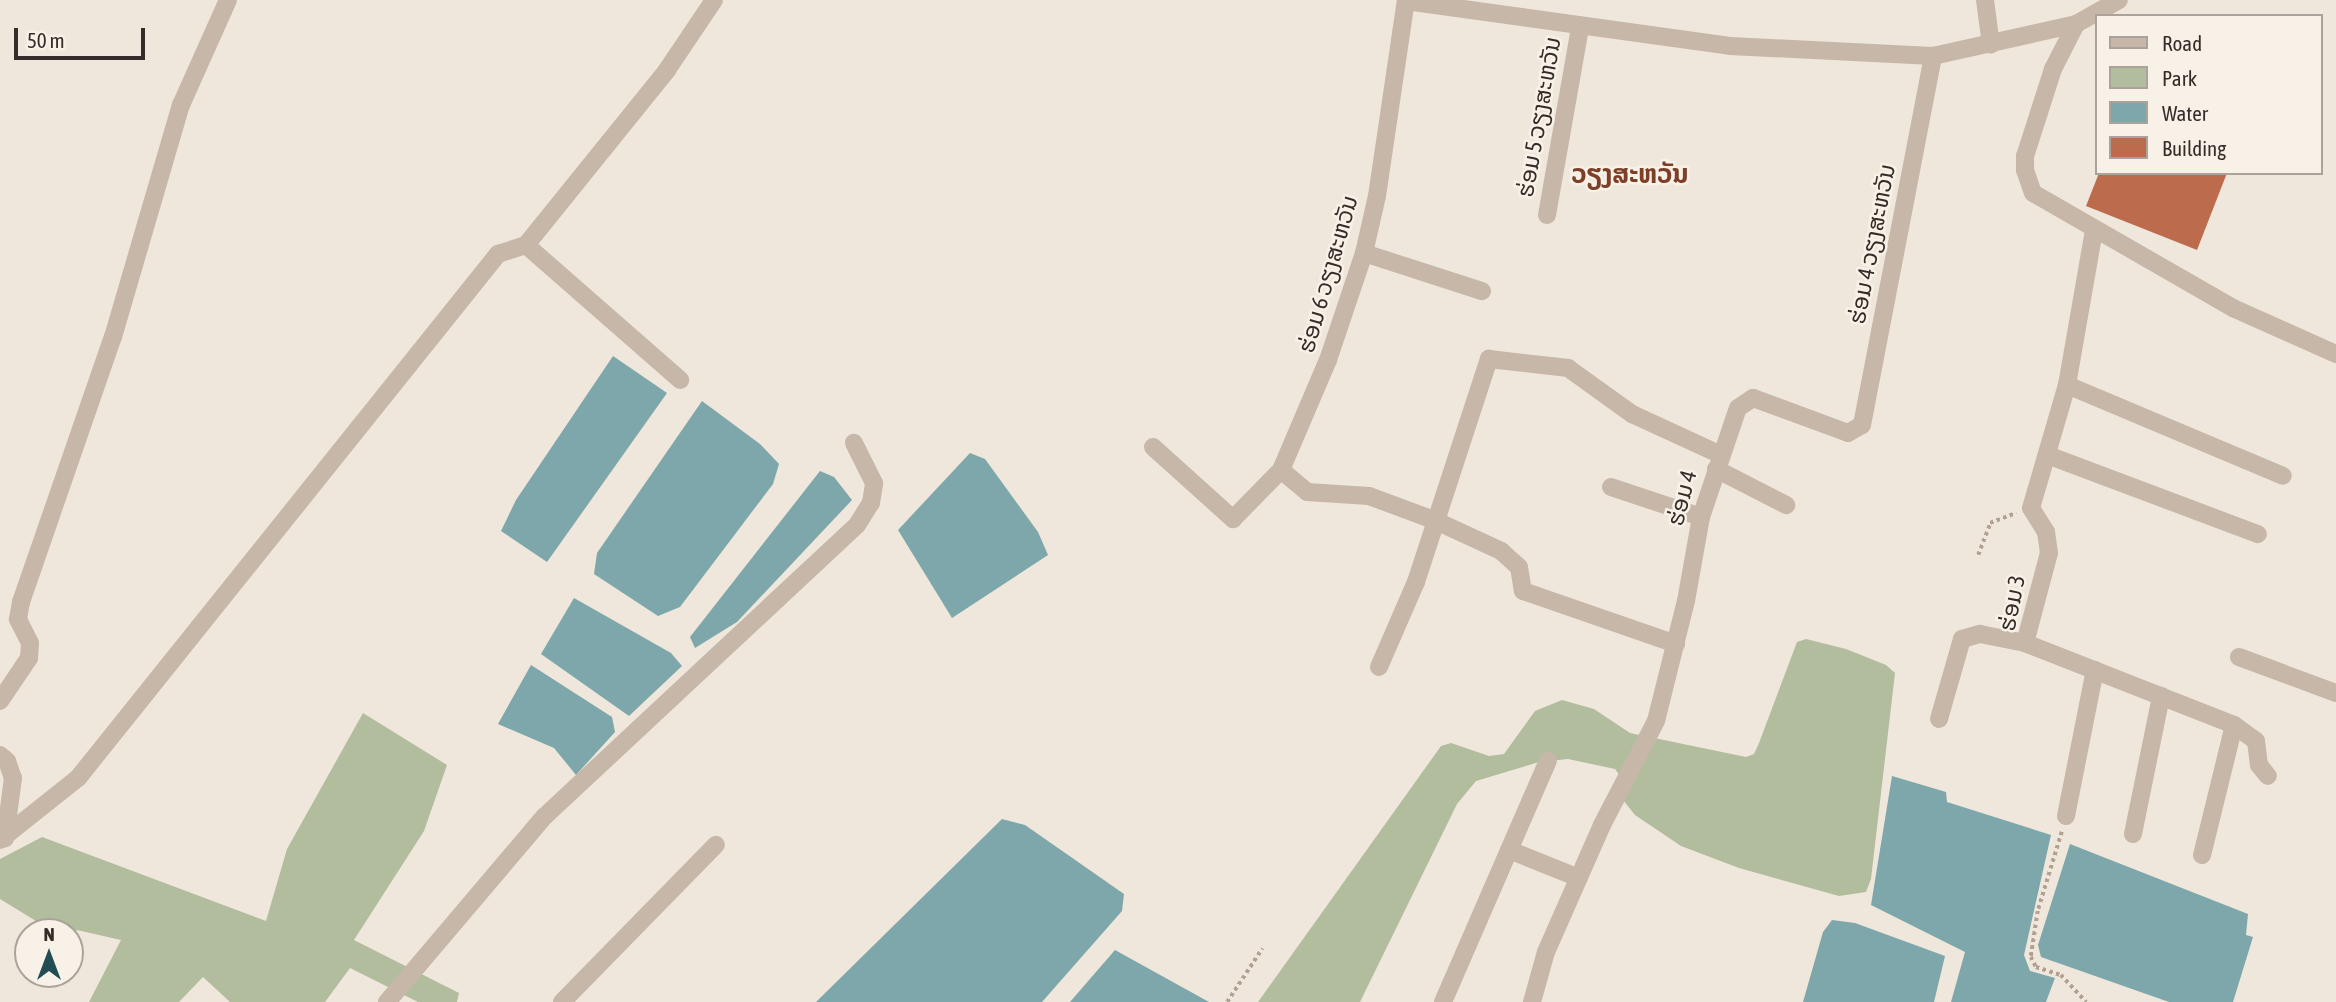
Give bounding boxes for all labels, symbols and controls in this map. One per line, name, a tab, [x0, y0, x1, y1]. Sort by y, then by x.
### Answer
scale bar	[18, 14, 149, 58]
legend	[2094, 14, 2322, 175]
text: 50 m	[27, 28, 65, 52]
text: Road	[2162, 31, 2202, 55]
street label: ຮ່ອມ 5 ວຽງສະຫວັນ	[1511, 35, 1567, 199]
text: Park	[2162, 66, 2197, 90]
text: Water	[2162, 101, 2208, 125]
text: Building	[2162, 136, 2226, 160]
district label: ວຽງສະຫວັນ	[1572, 159, 1688, 191]
street label: ຮ່ອມ 4 ວຽງສະຫວັນ	[1843, 162, 1901, 326]
street label: ຮ່ອມ 6 ວຽງສະຫວັນ	[1292, 192, 1364, 356]
street label: ຮ່ອມ 4	[1661, 467, 1703, 529]
street label: ຮ່ອມ 3	[1993, 573, 2031, 633]
north arrow	[14, 918, 84, 988]
text: N	[43, 923, 55, 945]

